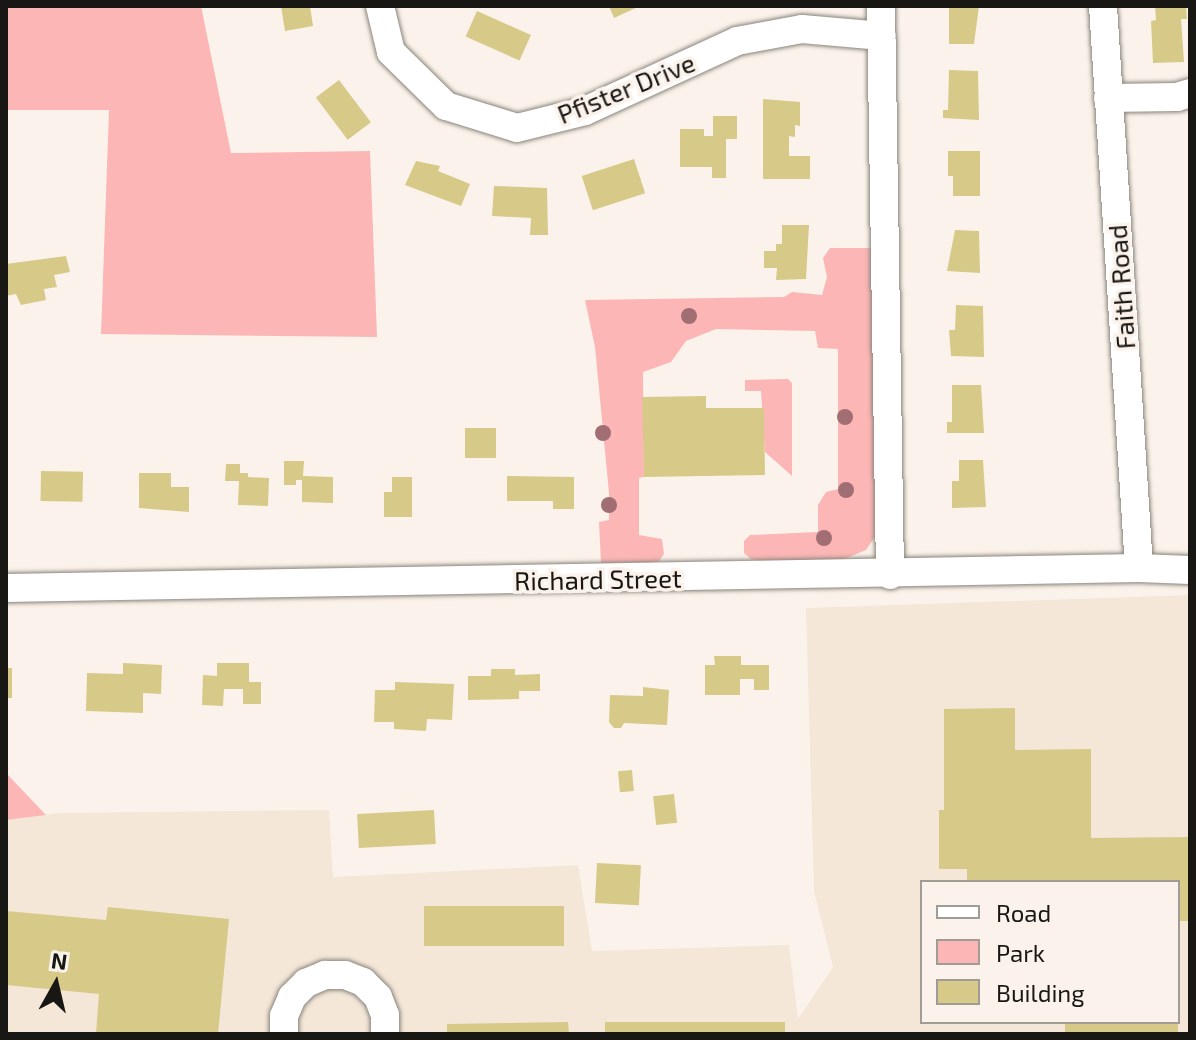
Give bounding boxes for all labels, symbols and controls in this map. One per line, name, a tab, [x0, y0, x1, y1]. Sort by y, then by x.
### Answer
street label: Pfister Drive	[552, 46, 700, 130]
street label: Faith Road	[1101, 224, 1141, 350]
street label: Richard Street	[514, 562, 682, 596]
legend	[920, 880, 1180, 1024]
text: Road	[996, 898, 1051, 927]
text: Park	[996, 938, 1045, 967]
north arrow	[16, 944, 96, 1024]
text: N	[50, 946, 69, 974]
text: Building	[996, 978, 1085, 1007]

